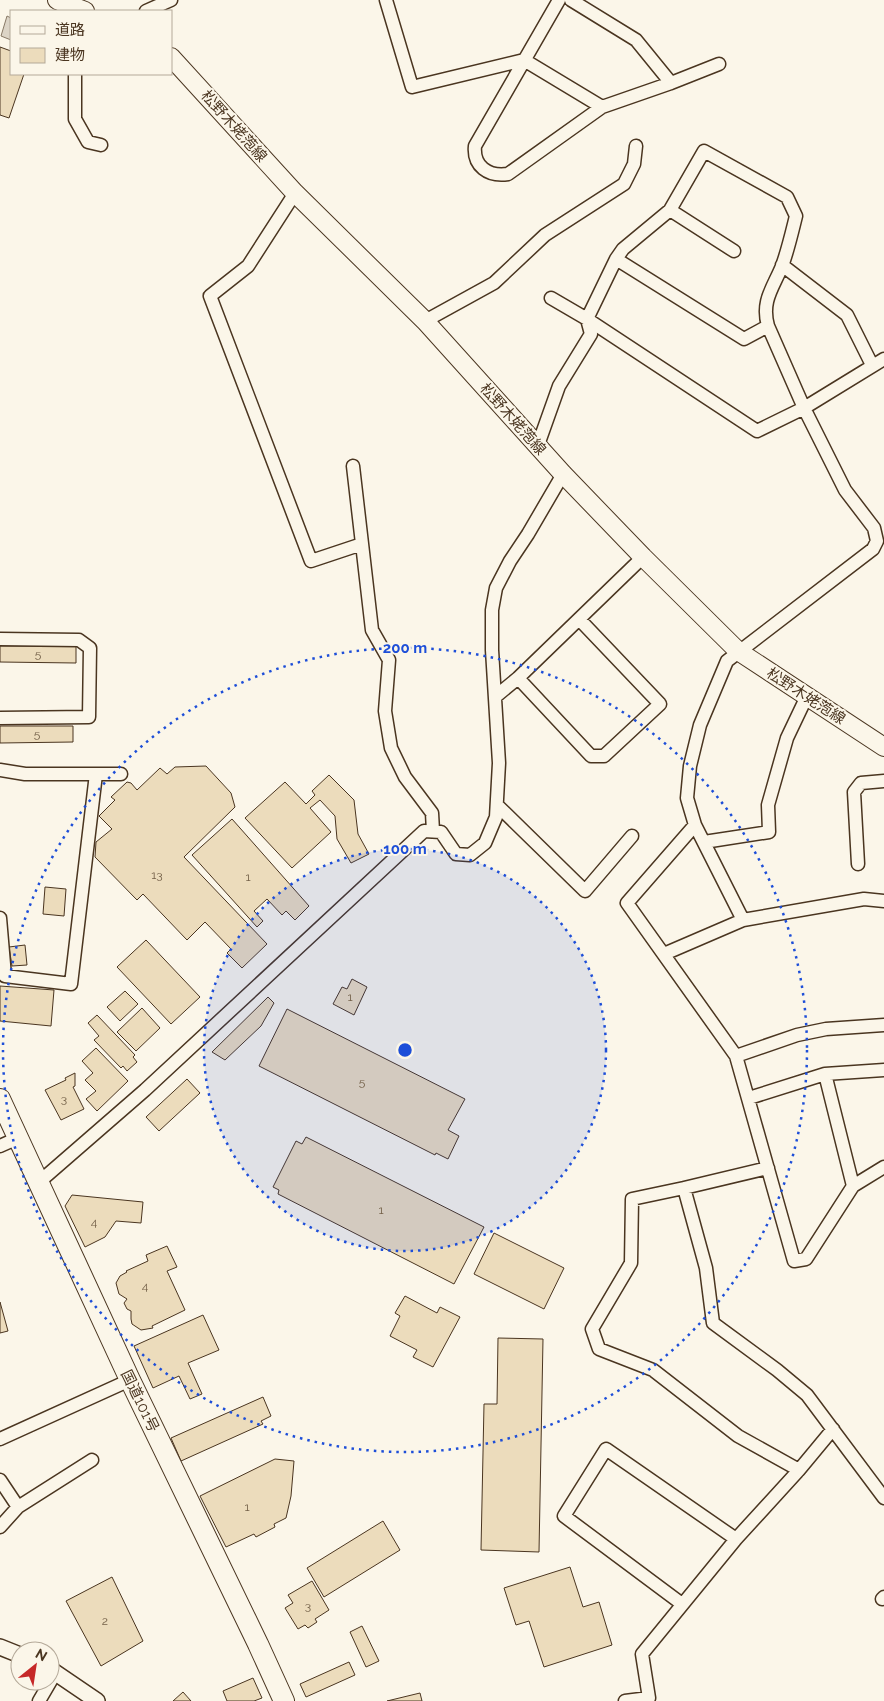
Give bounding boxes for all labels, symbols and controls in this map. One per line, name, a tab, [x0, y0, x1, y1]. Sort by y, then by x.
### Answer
legend	[10, 10, 172, 75]
text: 道路	[55, 21, 85, 39]
text: 建物	[55, 46, 85, 64]
street label: 松野木姥萢線	[197, 87, 271, 165]
street label: 松野木姥萢線	[476, 380, 550, 458]
text: 200 m	[383, 639, 427, 657]
house number: 5	[35, 647, 42, 661]
street label: 松野木姥萢線	[763, 664, 849, 728]
house number: 5	[34, 727, 41, 741]
text: 100 m	[383, 840, 427, 858]
house number: 13	[151, 868, 163, 882]
house number: 1	[245, 870, 251, 884]
house number: 1	[347, 990, 353, 1004]
centre of rings	[396, 1041, 414, 1059]
house number: 5	[359, 1075, 366, 1089]
house number: 3	[61, 1092, 67, 1106]
house number: 1	[378, 1203, 384, 1217]
house number: 4	[91, 1215, 98, 1229]
house number: 4	[142, 1279, 149, 1293]
street label: 国道101号	[117, 1367, 163, 1435]
house number: 1	[244, 1500, 250, 1514]
house number: 3	[305, 1599, 311, 1613]
house number: 2	[102, 1614, 108, 1628]
north arrow	[10, 1641, 60, 1691]
text: N	[33, 1645, 50, 1664]

